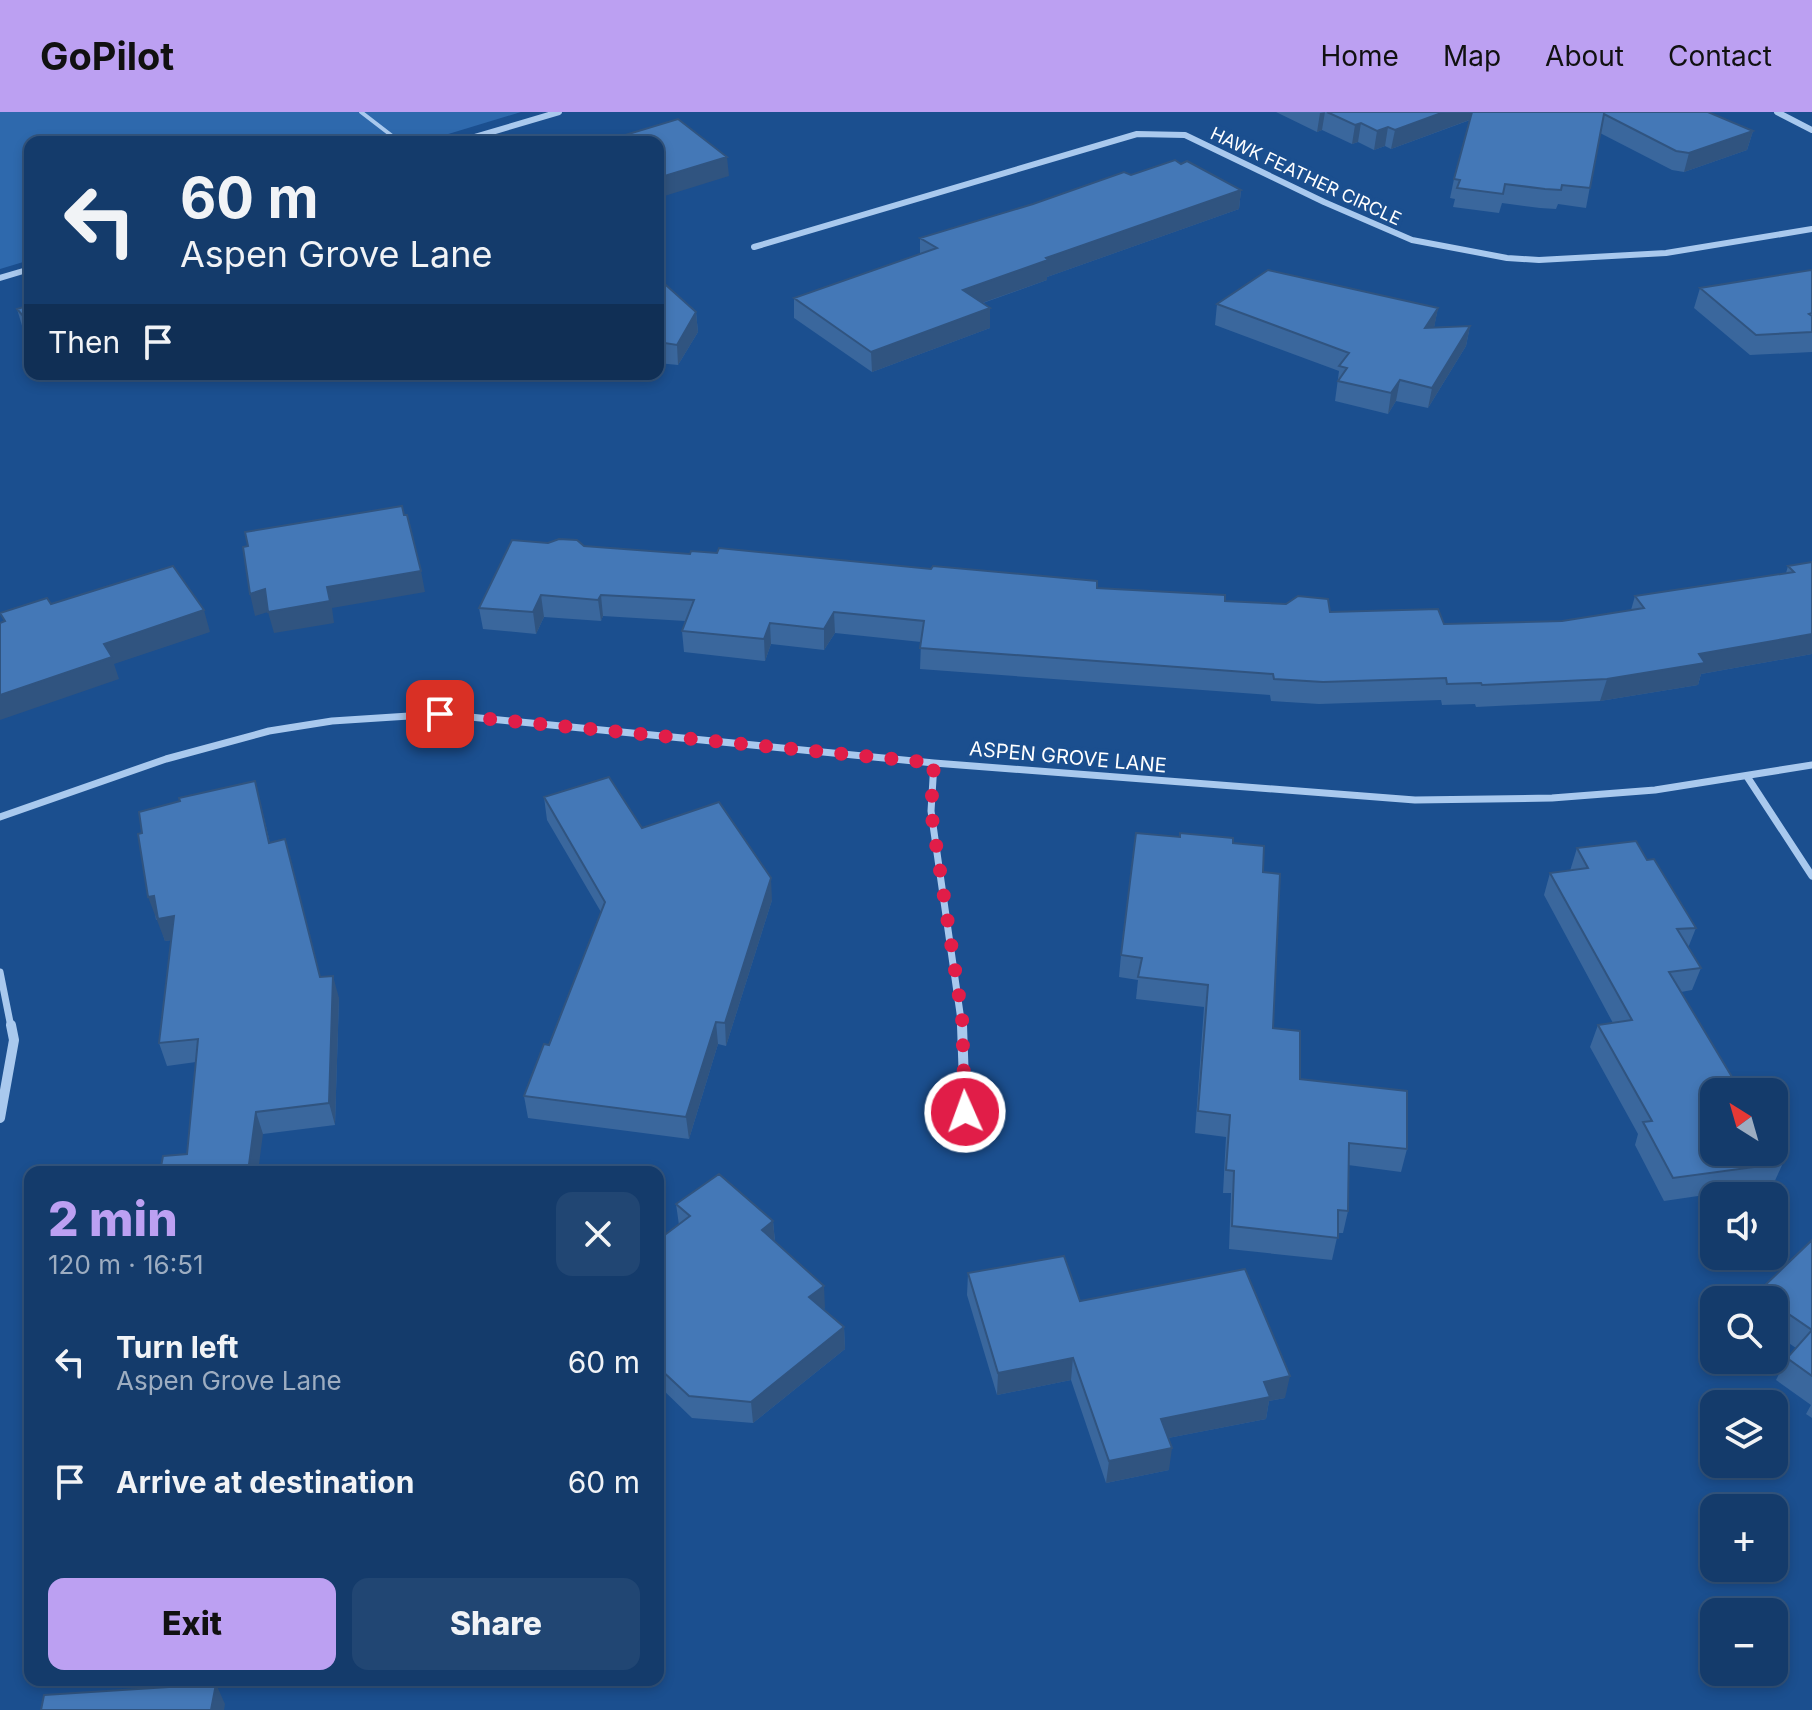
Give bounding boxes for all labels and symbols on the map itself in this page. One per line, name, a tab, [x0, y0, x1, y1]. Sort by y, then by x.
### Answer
street label: HAWK FEATHER CIRCLE	[1207, 122, 1405, 230]
pin	[406, 680, 474, 748]
street label: ASPEN GROVE LANE	[968, 736, 1168, 778]
position arrow	[923, 1070, 1007, 1154]
north arrow	[1700, 1078, 1788, 1166]

